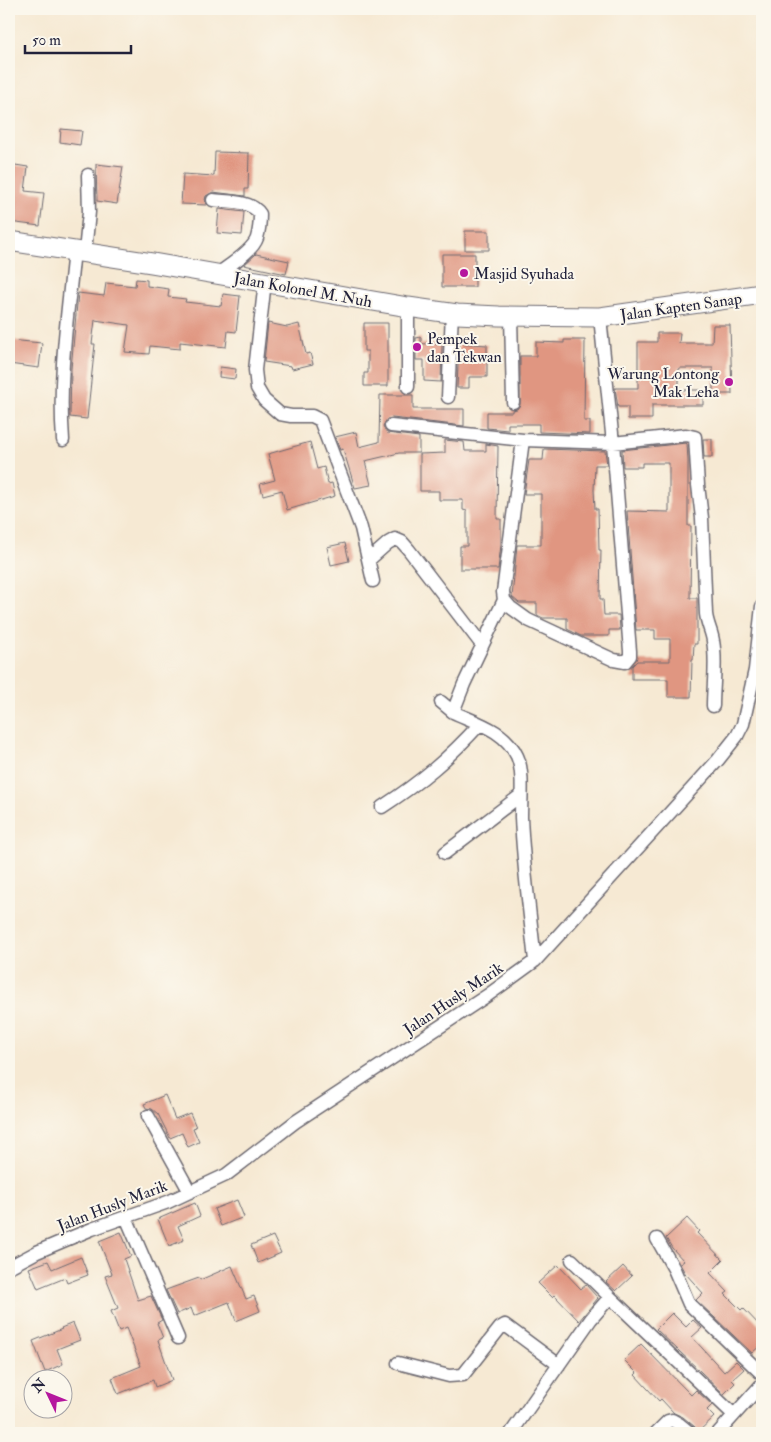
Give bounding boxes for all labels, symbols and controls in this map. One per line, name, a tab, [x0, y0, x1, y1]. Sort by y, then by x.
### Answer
scale bar	[25, 22, 131, 54]
text: 50 m	[32, 31, 61, 50]
place label: Masjid Syuhada	[474, 264, 575, 284]
marker: Masjid Syuhada	[458, 267, 470, 279]
street label: Jalan Kolonel M. Nuh	[231, 268, 374, 313]
street label: Jalan Kapten Sanap	[618, 289, 743, 327]
place label: Pempek dan Tekwan	[427, 329, 502, 367]
marker: Pempek dan Tekwan	[411, 341, 423, 353]
place label: Warung Lontong Mak Leha	[606, 364, 720, 402]
marker: Warung Lontong Mak Leha	[723, 376, 735, 388]
street label: Jalan Husly Marik	[399, 958, 508, 1041]
street label: Jalan Husly Marik	[54, 1176, 171, 1237]
north arrow	[22, 1370, 72, 1420]
text: N	[28, 1375, 50, 1397]

